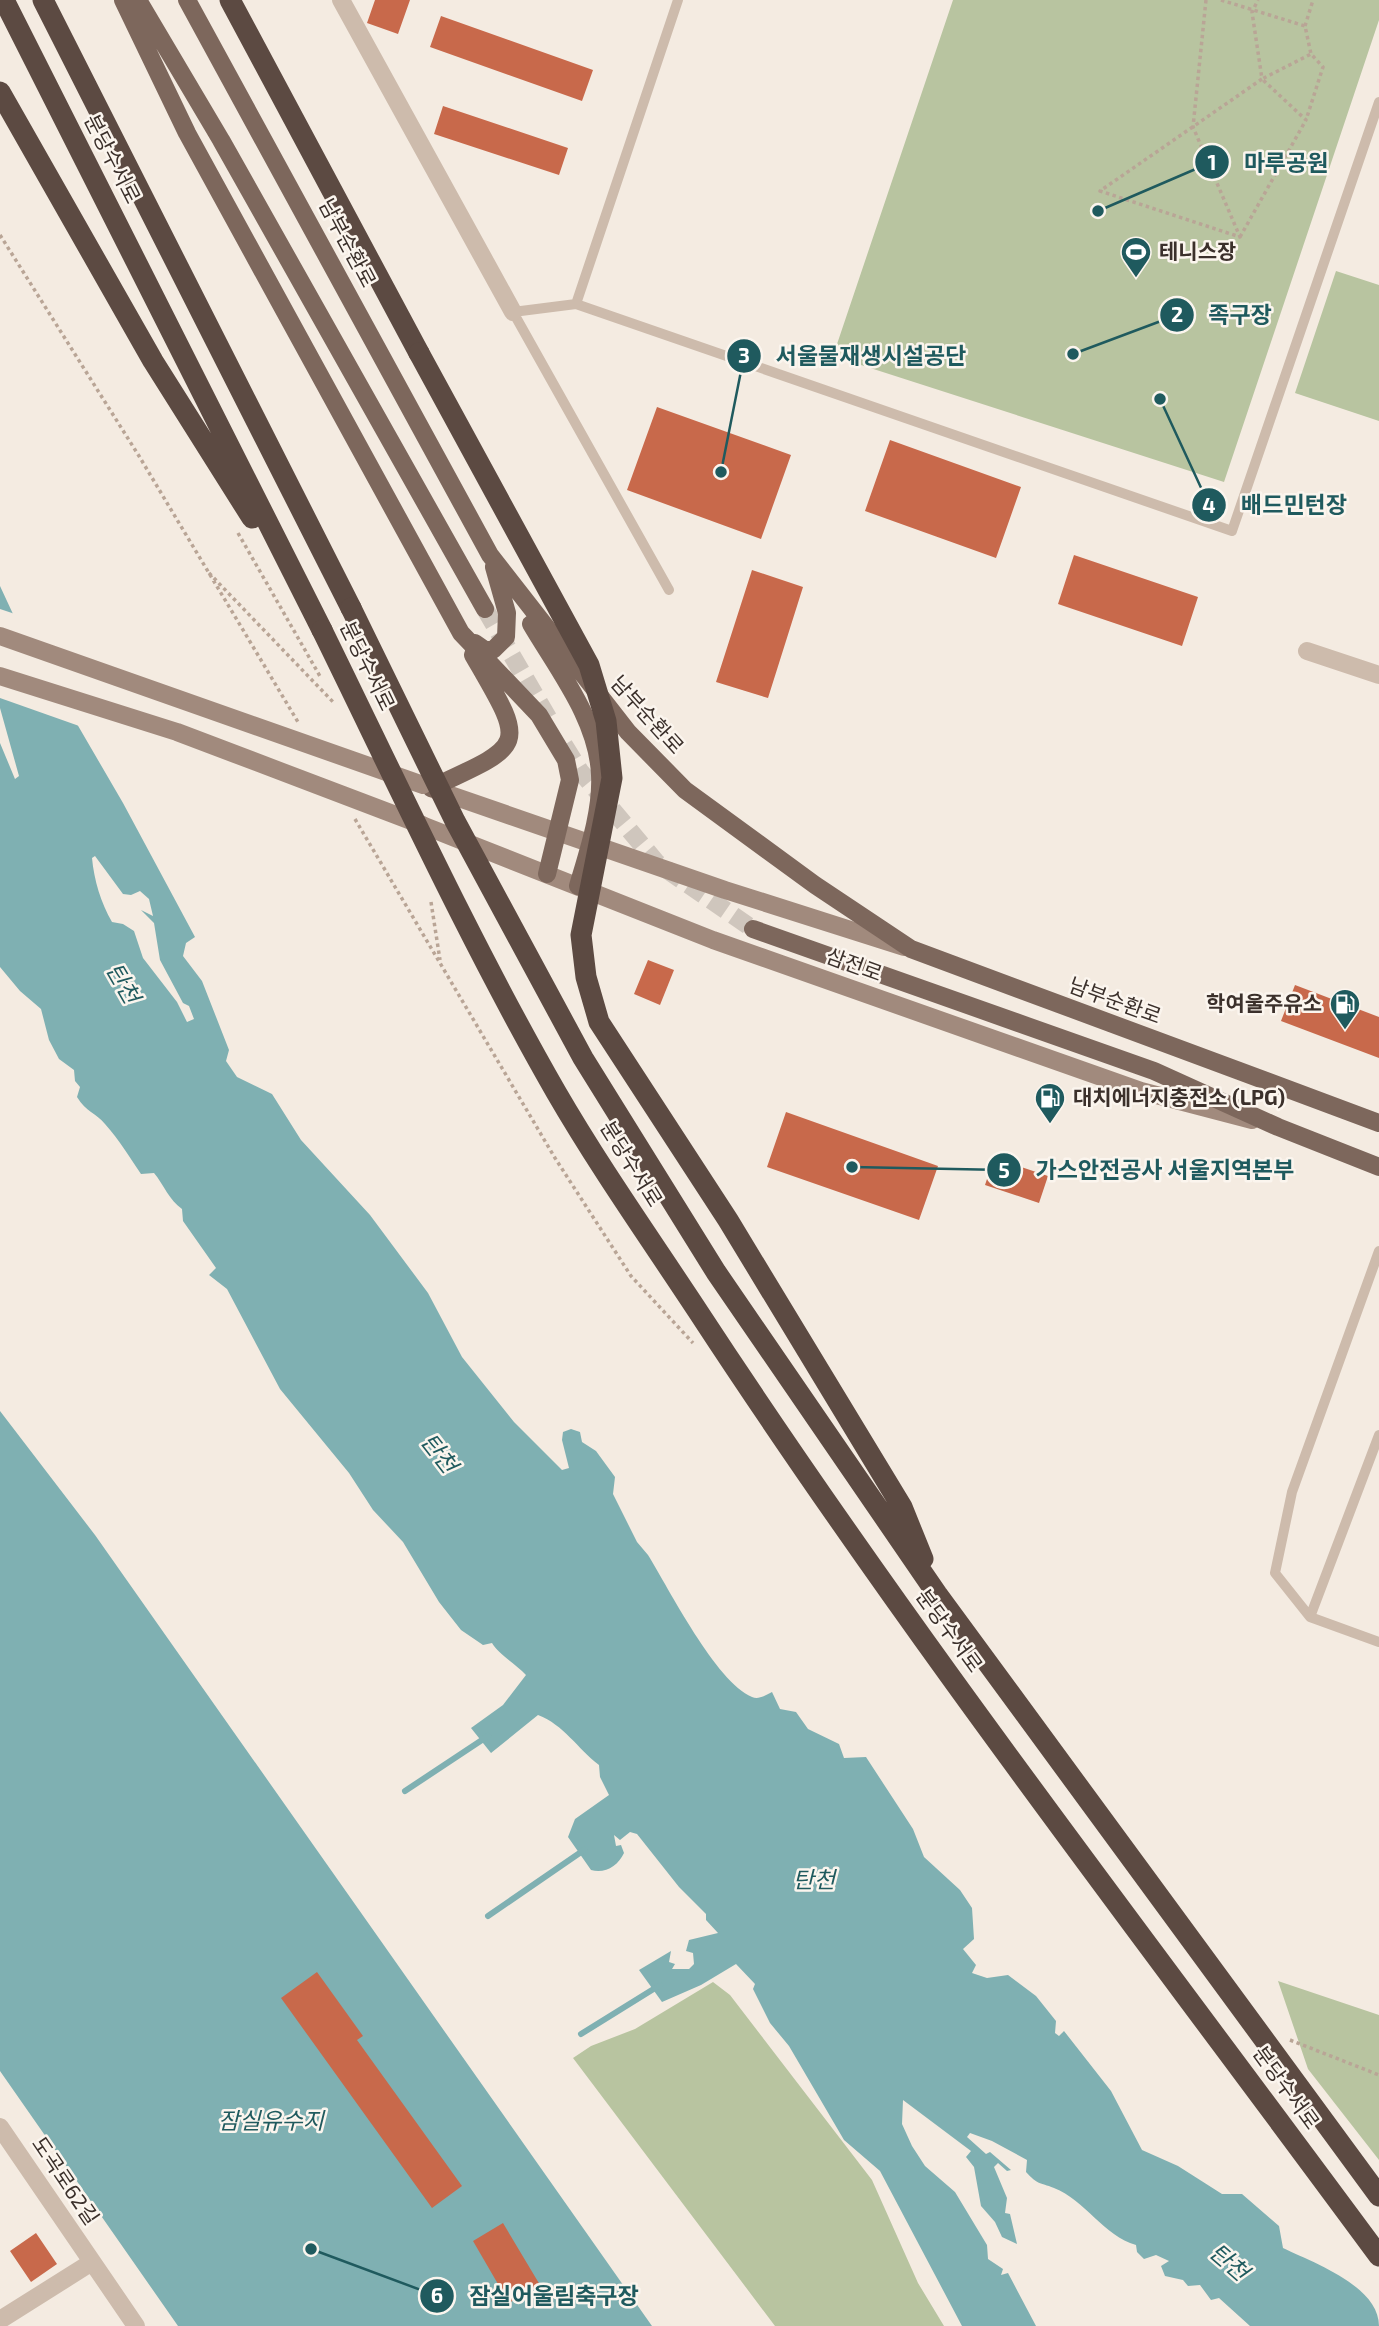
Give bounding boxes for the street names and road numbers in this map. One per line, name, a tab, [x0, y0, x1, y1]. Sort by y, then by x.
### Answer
street label: 분당수서로	[80, 110, 146, 207]
street label: 남부순환로	[315, 194, 382, 291]
street label: 분당수서로	[336, 616, 401, 714]
street label: 남부순환로	[607, 670, 690, 758]
street label: 삼전로	[823, 942, 886, 985]
street label: 남부순환로	[1066, 971, 1165, 1028]
street label: 분당수서로	[596, 1116, 668, 1211]
street label: 분당수서로	[912, 1584, 989, 1677]
street label: 분당수서로	[1249, 2041, 1326, 2134]
street label: 도곡로62길	[28, 2131, 105, 2229]

